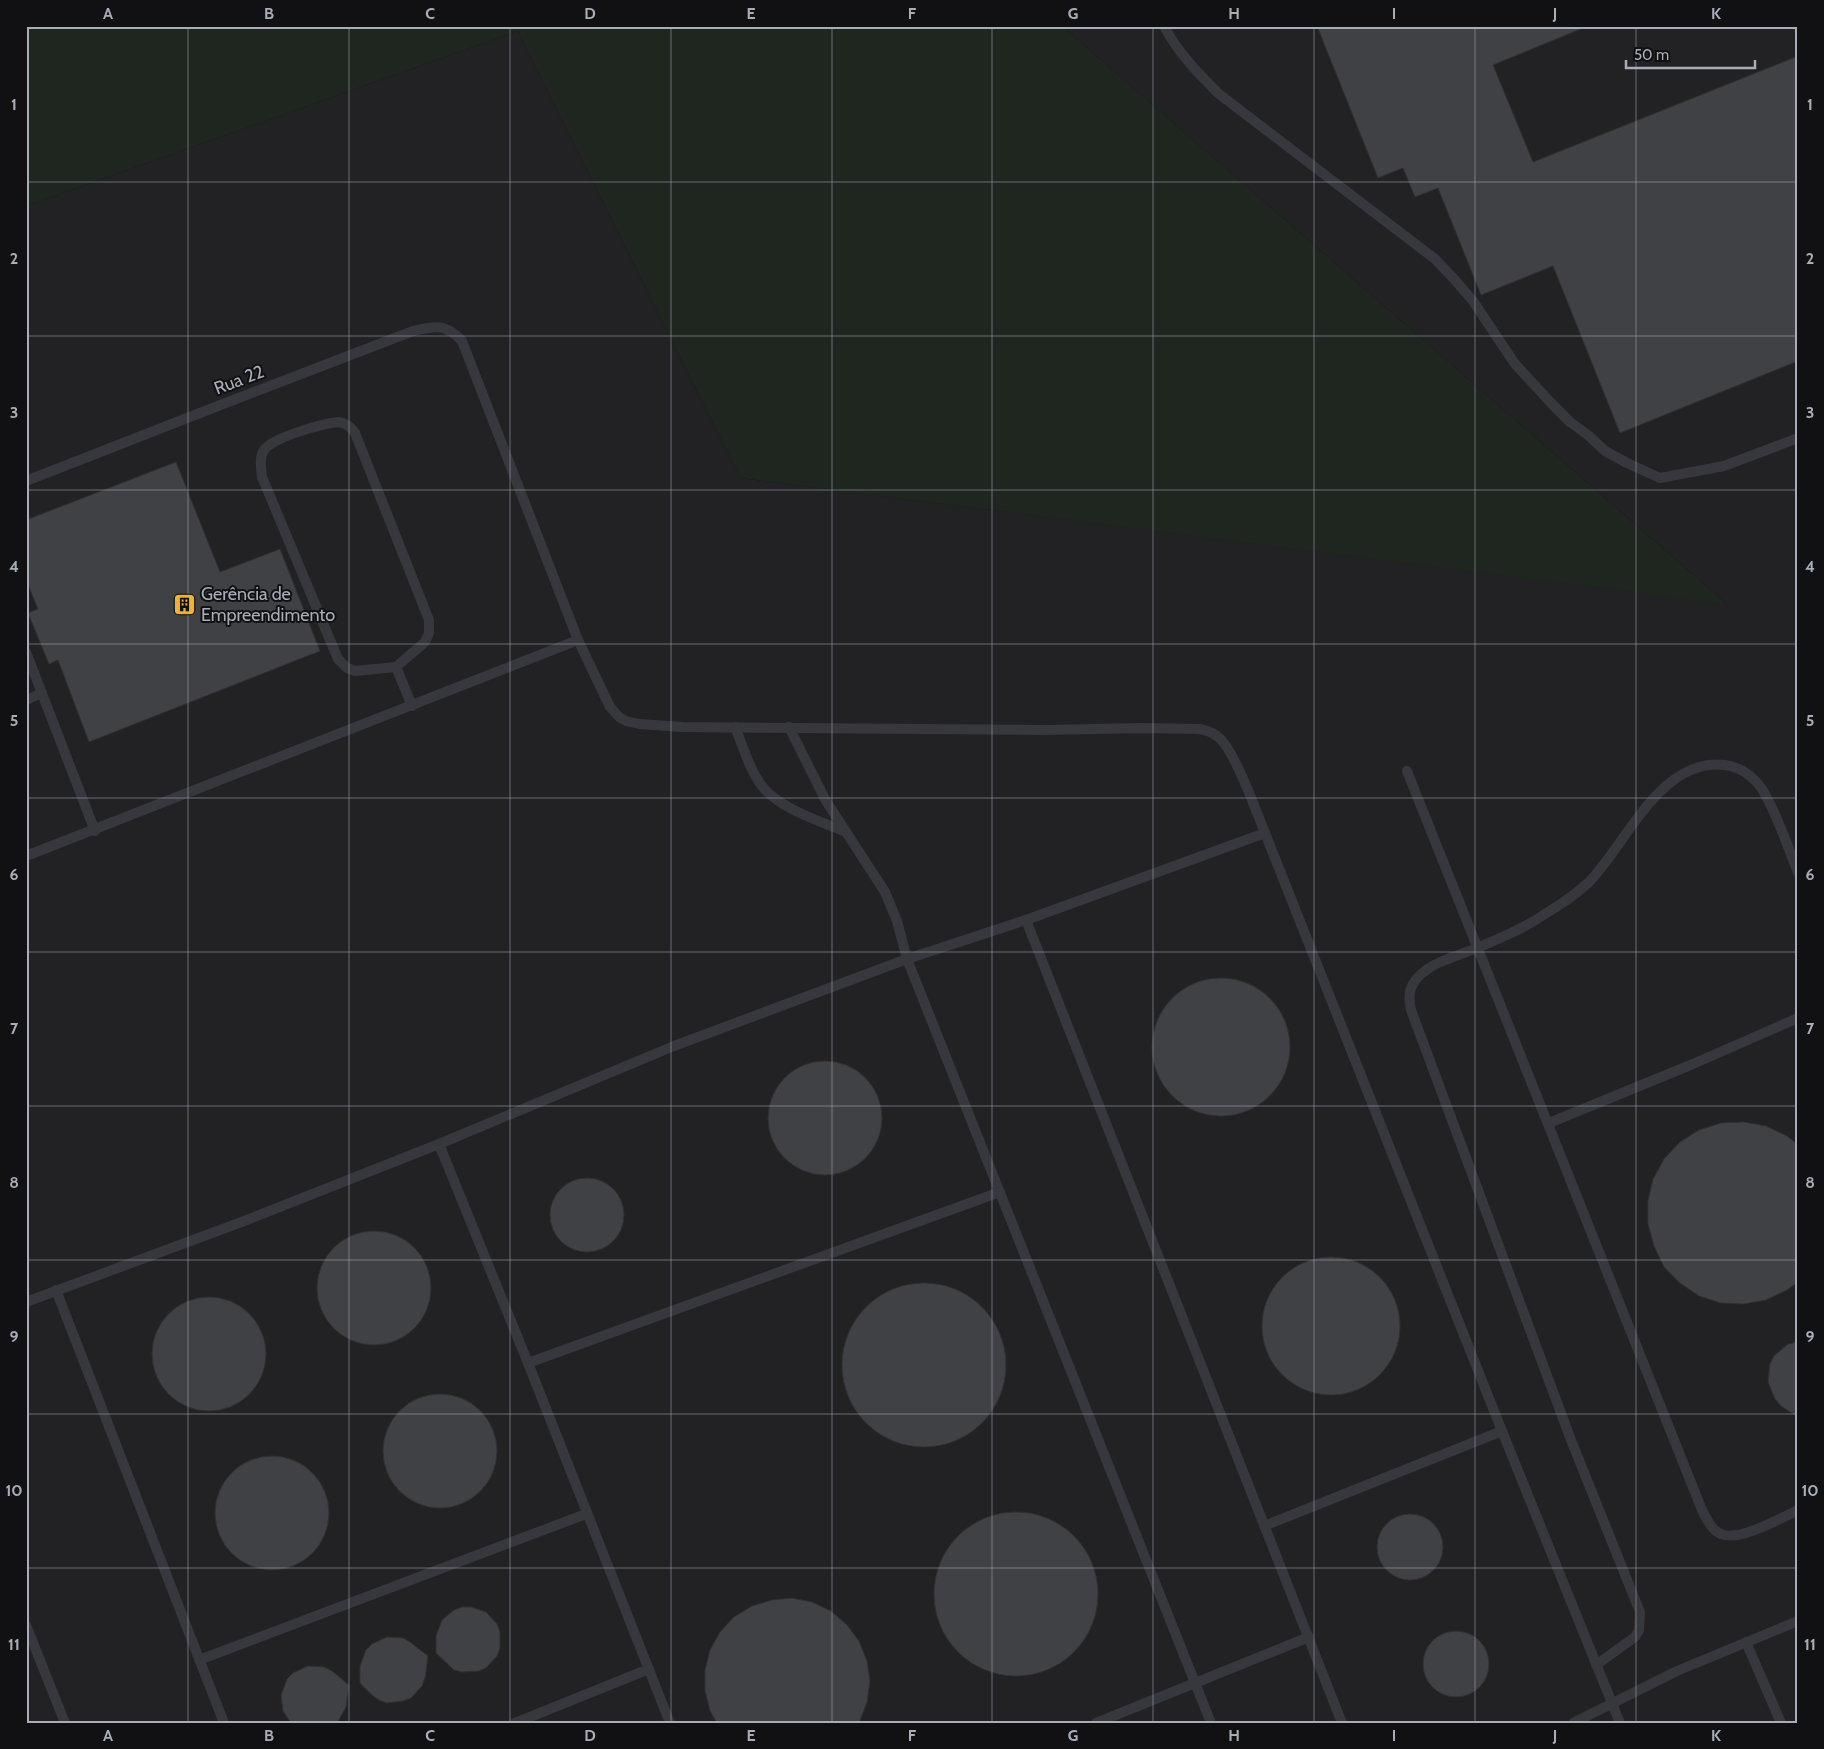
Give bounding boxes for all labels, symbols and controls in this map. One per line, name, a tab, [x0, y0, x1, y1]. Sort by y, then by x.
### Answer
text: A	[103, 4, 113, 23]
text: B	[264, 4, 274, 23]
text: C	[425, 4, 435, 23]
text: D	[584, 4, 596, 23]
text: E	[746, 4, 756, 23]
text: F	[908, 4, 917, 23]
text: G	[1068, 4, 1078, 23]
text: H	[1228, 4, 1240, 23]
text: I	[1392, 4, 1396, 23]
text: J	[1552, 4, 1557, 23]
text: K	[1711, 4, 1721, 23]
scale bar	[1626, 38, 1755, 70]
text: 50 m	[1634, 46, 1669, 64]
text: 1	[11, 95, 17, 114]
text: 1	[1807, 95, 1813, 114]
text: 2	[10, 249, 18, 268]
text: 2	[1806, 249, 1814, 268]
street label: Rua 22	[211, 360, 267, 400]
text: 3	[10, 403, 18, 422]
text: 3	[1806, 403, 1814, 422]
text: 4	[9, 557, 19, 576]
text: 4	[1805, 557, 1815, 576]
place label: Gerência de Empreendimento	[201, 583, 335, 626]
building icon: Gerência de Empreendimento	[173, 592, 197, 616]
text: 5	[10, 711, 18, 730]
text: 5	[1806, 711, 1814, 730]
text: 6	[10, 865, 19, 884]
text: 6	[1806, 865, 1815, 884]
text: 7	[10, 1019, 19, 1038]
text: 7	[1806, 1019, 1815, 1038]
text: 8	[9, 1173, 19, 1192]
text: 8	[1805, 1173, 1815, 1192]
text: 9	[10, 1327, 19, 1346]
text: 9	[1806, 1327, 1815, 1346]
text: 10	[5, 1481, 23, 1500]
text: 10	[1801, 1481, 1819, 1500]
text: 11	[8, 1635, 20, 1654]
text: 11	[1804, 1635, 1816, 1654]
text: A	[103, 1726, 113, 1745]
text: B	[264, 1726, 274, 1745]
text: C	[425, 1726, 435, 1745]
text: D	[584, 1726, 596, 1745]
text: E	[746, 1726, 756, 1745]
text: F	[908, 1726, 917, 1745]
text: G	[1068, 1726, 1078, 1745]
text: H	[1228, 1726, 1240, 1745]
text: I	[1392, 1726, 1396, 1745]
text: J	[1552, 1726, 1557, 1745]
text: K	[1711, 1726, 1721, 1745]

